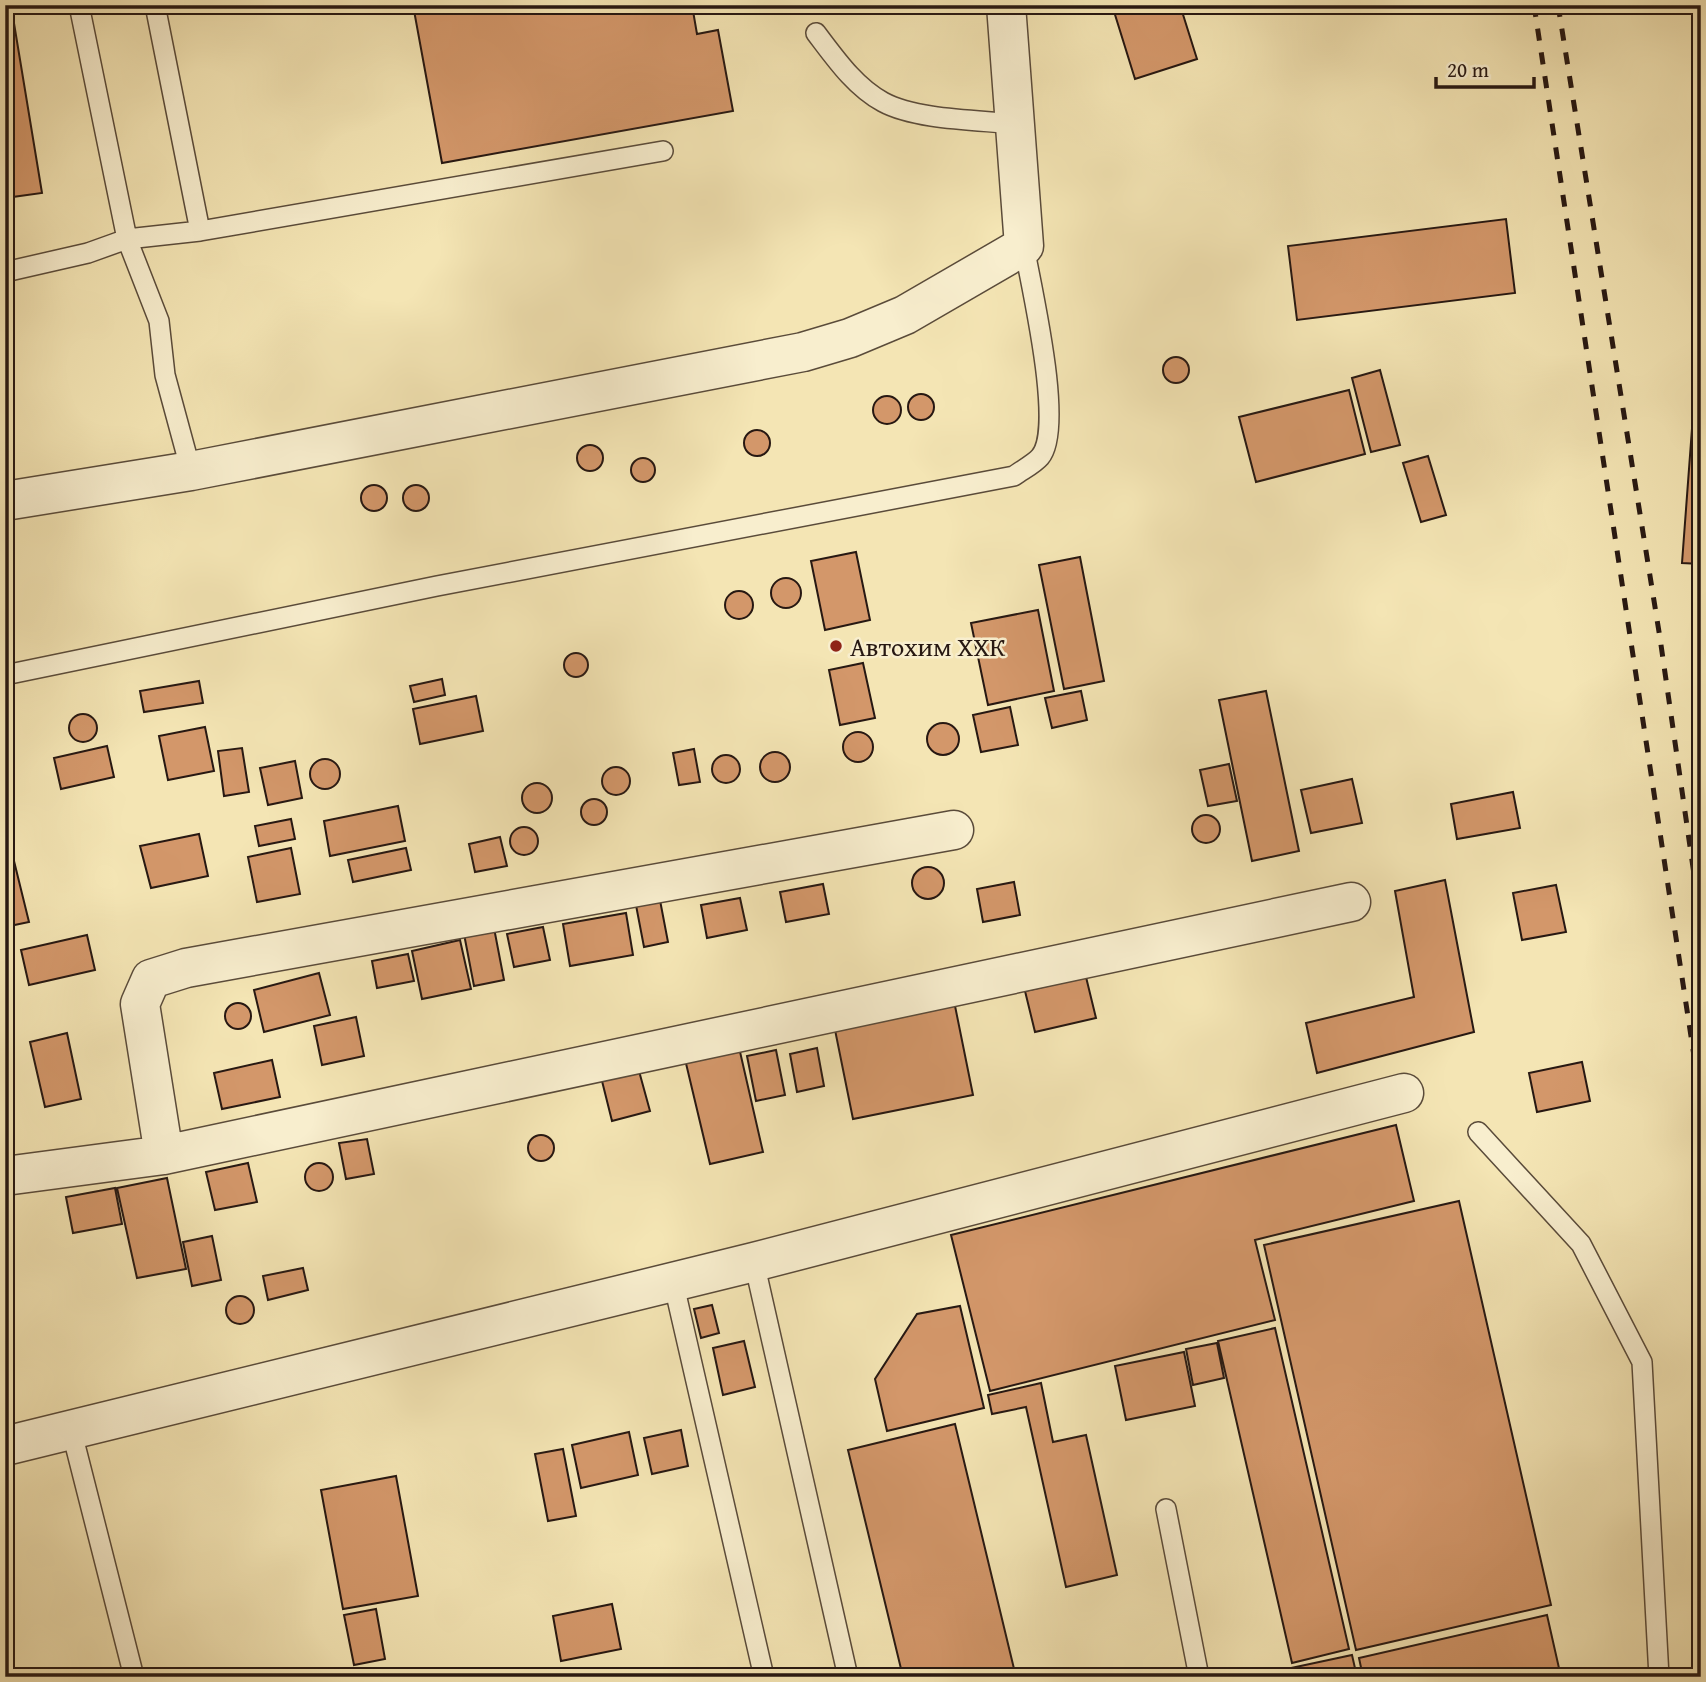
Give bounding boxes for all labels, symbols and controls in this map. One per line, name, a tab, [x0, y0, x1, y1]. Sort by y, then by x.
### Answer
scale bar	[1436, 46, 1534, 90]
text: 20 m	[1447, 54, 1489, 85]
place label: Автохим ХХК	[850, 627, 1006, 666]
marker: Автохим ХХК	[828, 638, 844, 654]

